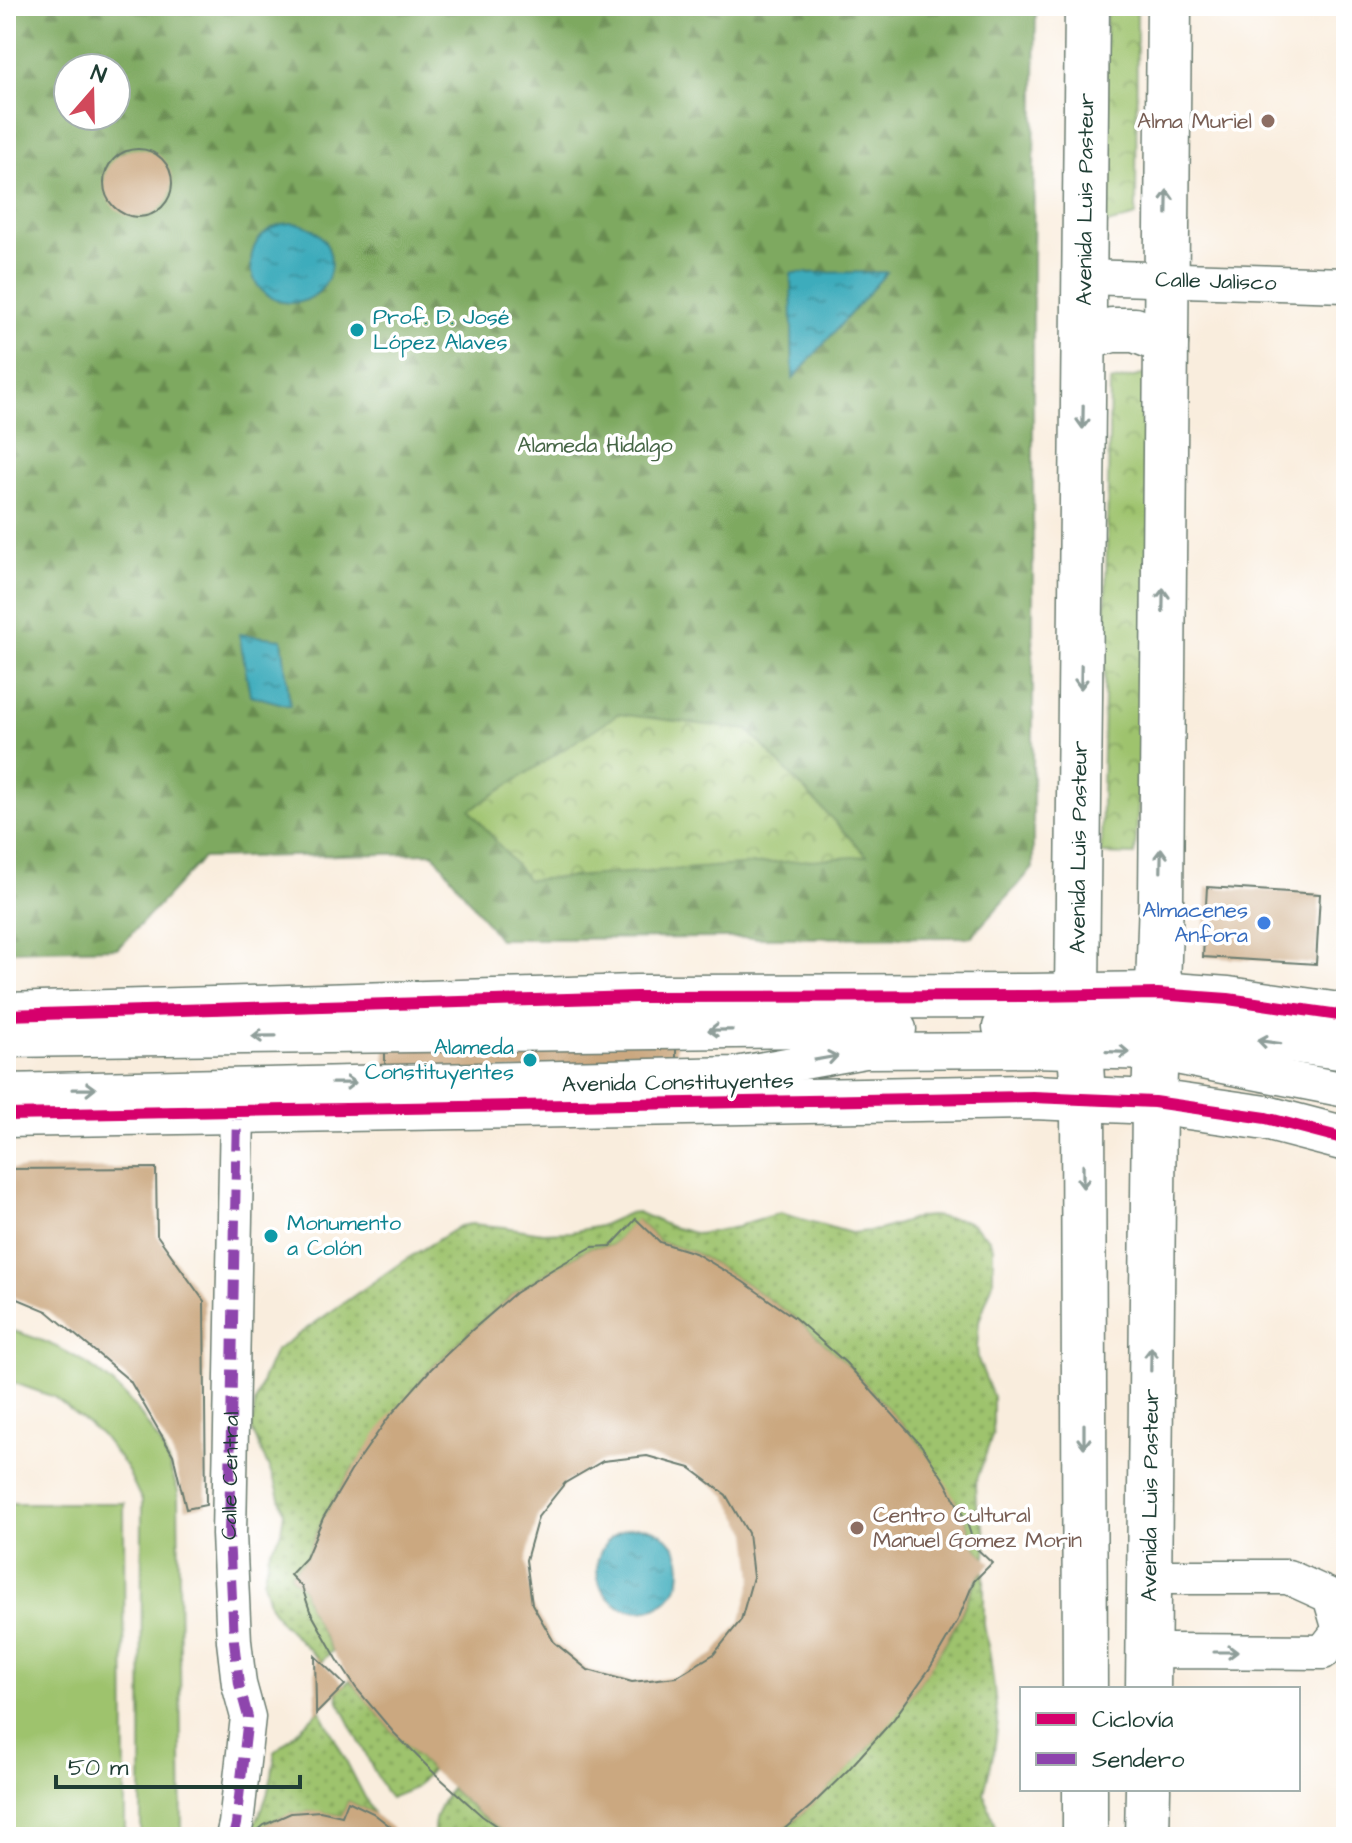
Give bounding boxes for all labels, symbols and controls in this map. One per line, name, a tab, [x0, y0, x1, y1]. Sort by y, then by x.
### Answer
north arrow	[52, 52, 132, 132]
text: N	[87, 58, 110, 92]
street label: Avenida Luis Pasteur	[1068, 93, 1102, 306]
place label: Alma Muriel	[1137, 106, 1252, 137]
marker: Alma Muriel	[1259, 112, 1277, 130]
one-way arrow	[1159, 189, 1175, 216]
street label: Calle Jalisco	[1155, 264, 1278, 298]
place label: Prof. D. José López Alaves	[373, 302, 510, 358]
marker: Prof. D. José López Alaves	[348, 321, 366, 339]
one-way arrow	[1076, 403, 1091, 430]
park label: Alameda Hidalgo	[517, 430, 673, 462]
one-way arrow	[1156, 587, 1171, 614]
one-way arrow	[1073, 663, 1089, 690]
street label: Avenida Luis Pasteur	[1062, 740, 1095, 954]
one-way arrow	[1153, 847, 1169, 874]
place label: Almacenes Anfora	[1142, 895, 1248, 951]
marker: Almacenes Anfora	[1255, 914, 1273, 932]
one-way arrow	[707, 1023, 734, 1038]
one-way arrow	[251, 1028, 278, 1044]
place label: Alameda Constituyentes	[365, 1032, 514, 1089]
one-way arrow	[1257, 1034, 1282, 1049]
one-way arrow	[1104, 1045, 1131, 1060]
one-way arrow	[813, 1050, 839, 1065]
marker: Alameda Constituyentes	[521, 1051, 539, 1069]
street label: Avenida Constituyentes	[562, 1065, 794, 1102]
one-way arrow	[330, 1075, 357, 1091]
one-way arrow	[70, 1081, 97, 1097]
one-way arrow	[1075, 1162, 1091, 1189]
place label: Monumento a Colón	[287, 1208, 402, 1264]
marker: Monumento a Colón	[262, 1227, 280, 1245]
one-way arrow	[1144, 1346, 1159, 1373]
street label: Avenida Luis Pasteur	[1133, 1388, 1167, 1602]
street label: Calle Central	[213, 1411, 247, 1540]
one-way arrow	[1076, 1422, 1092, 1449]
place label: Centro Cultural Manuel Gomez Morin	[873, 1500, 1082, 1556]
marker: Centro Cultural Manuel Gomez Morin	[848, 1519, 866, 1537]
one-way arrow	[1212, 1644, 1239, 1660]
legend	[1020, 1687, 1300, 1791]
text: Ciclovía	[1092, 1703, 1173, 1737]
scale bar	[56, 1739, 300, 1789]
text: Sendero	[1092, 1743, 1185, 1777]
text: 50 m	[68, 1751, 129, 1785]

